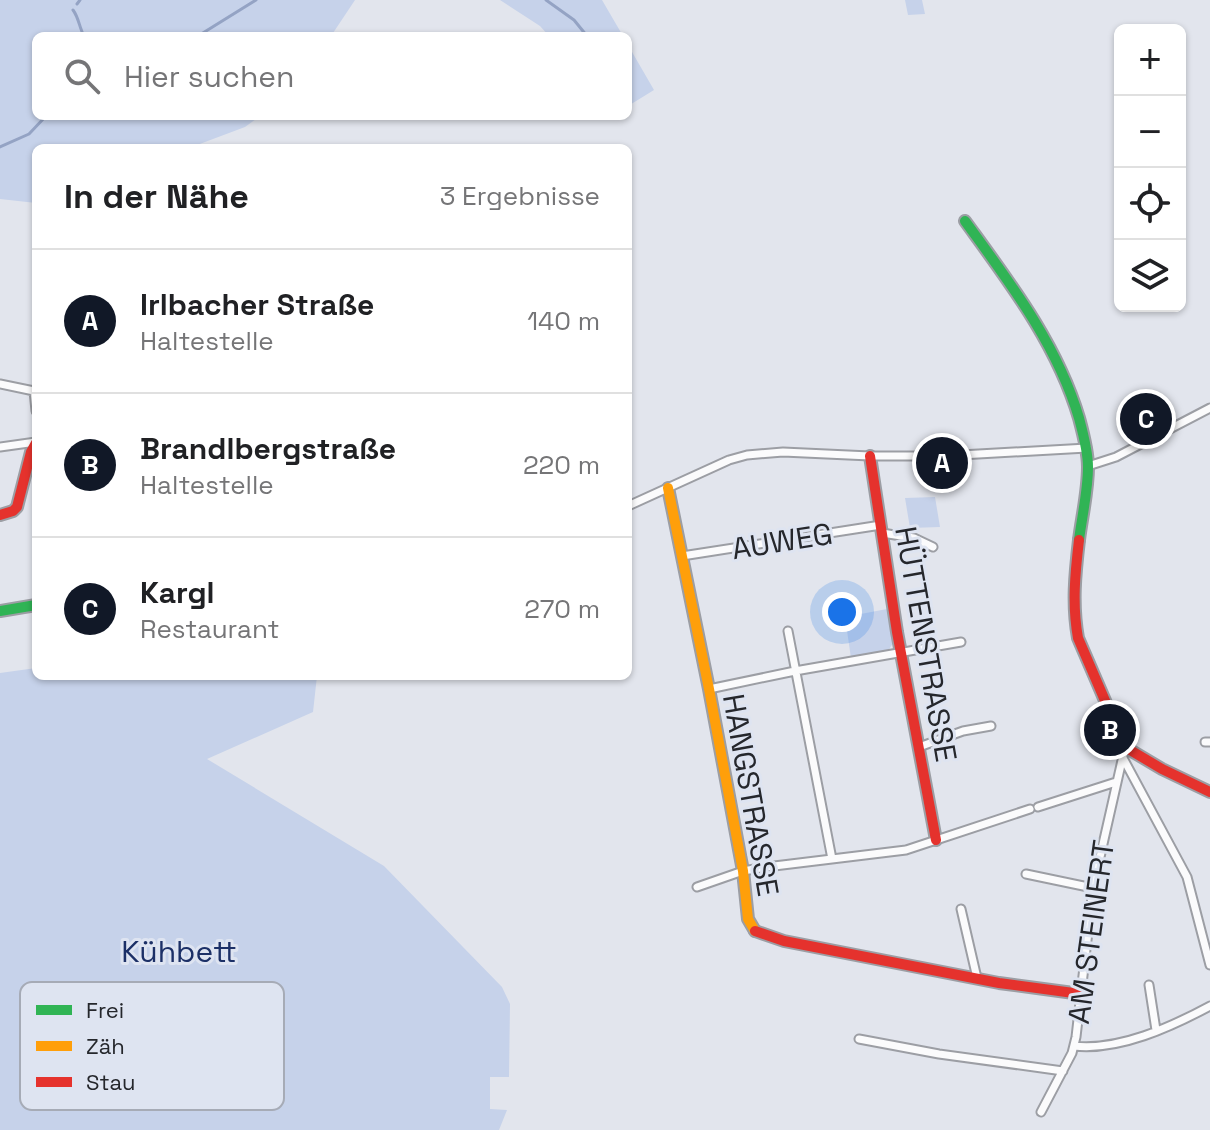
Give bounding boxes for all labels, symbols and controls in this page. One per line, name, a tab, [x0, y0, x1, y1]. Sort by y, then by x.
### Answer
map controls	[1114, 24, 1186, 312]
button: +	[1114, 24, 1186, 96]
search box	[32, 32, 632, 120]
icon: search	[60, 54, 104, 98]
text: Hier suchen	[124, 57, 294, 96]
button: −	[1114, 96, 1186, 168]
button: locate	[1114, 168, 1186, 240]
text: In der Nähe	[64, 175, 249, 218]
text: 3 Ergebnisse	[440, 179, 600, 213]
button: layers	[1114, 240, 1186, 312]
text: Irlbacher Straße	[140, 285, 374, 324]
text: A	[82, 304, 98, 338]
text: 140 m	[527, 304, 600, 338]
text: Haltestelle	[140, 324, 274, 358]
pin: C	[1120, 389, 1172, 449]
text: Brandlbergstraße	[140, 429, 396, 468]
pin: A	[916, 433, 968, 493]
text: B	[81, 448, 99, 482]
text: 220 m	[523, 448, 600, 482]
text: Haltestelle	[140, 468, 274, 502]
street label: AUWEG	[729, 514, 835, 568]
street label: HÜTTENSTRASSE	[886, 523, 966, 765]
text: Kargl	[140, 573, 215, 612]
text: C	[82, 592, 98, 626]
text: 270 m	[524, 592, 600, 626]
your location	[822, 592, 862, 632]
text: Restaurant	[140, 612, 279, 646]
street label: HANGSTRASSE	[714, 691, 788, 899]
pin: B	[1084, 700, 1136, 760]
street label: AM STEINERT	[1059, 838, 1123, 1026]
park label: Kühbett	[121, 932, 237, 971]
legend	[20, 982, 284, 1110]
text: Frei	[86, 996, 124, 1024]
text: Zäh	[86, 1032, 125, 1060]
text: Stau	[86, 1068, 135, 1096]

